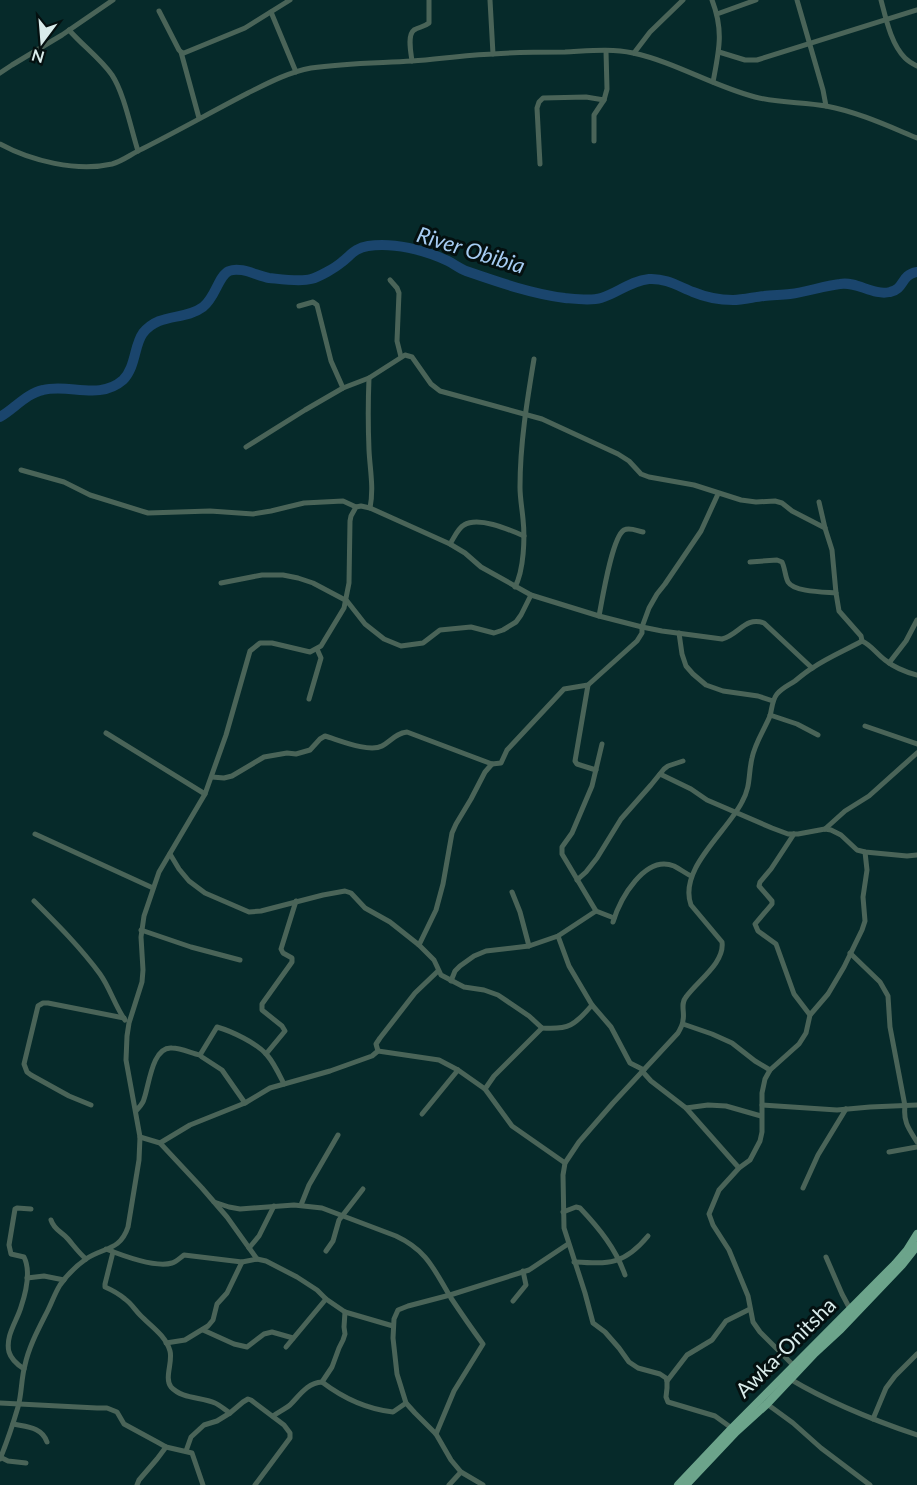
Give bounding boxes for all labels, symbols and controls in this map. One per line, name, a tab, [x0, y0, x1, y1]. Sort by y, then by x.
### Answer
north arrow	[12, 12, 72, 72]
text: N	[29, 46, 46, 68]
water label: River Obibia	[414, 220, 528, 279]
street label: Awka-Onitsha	[730, 1292, 840, 1402]

